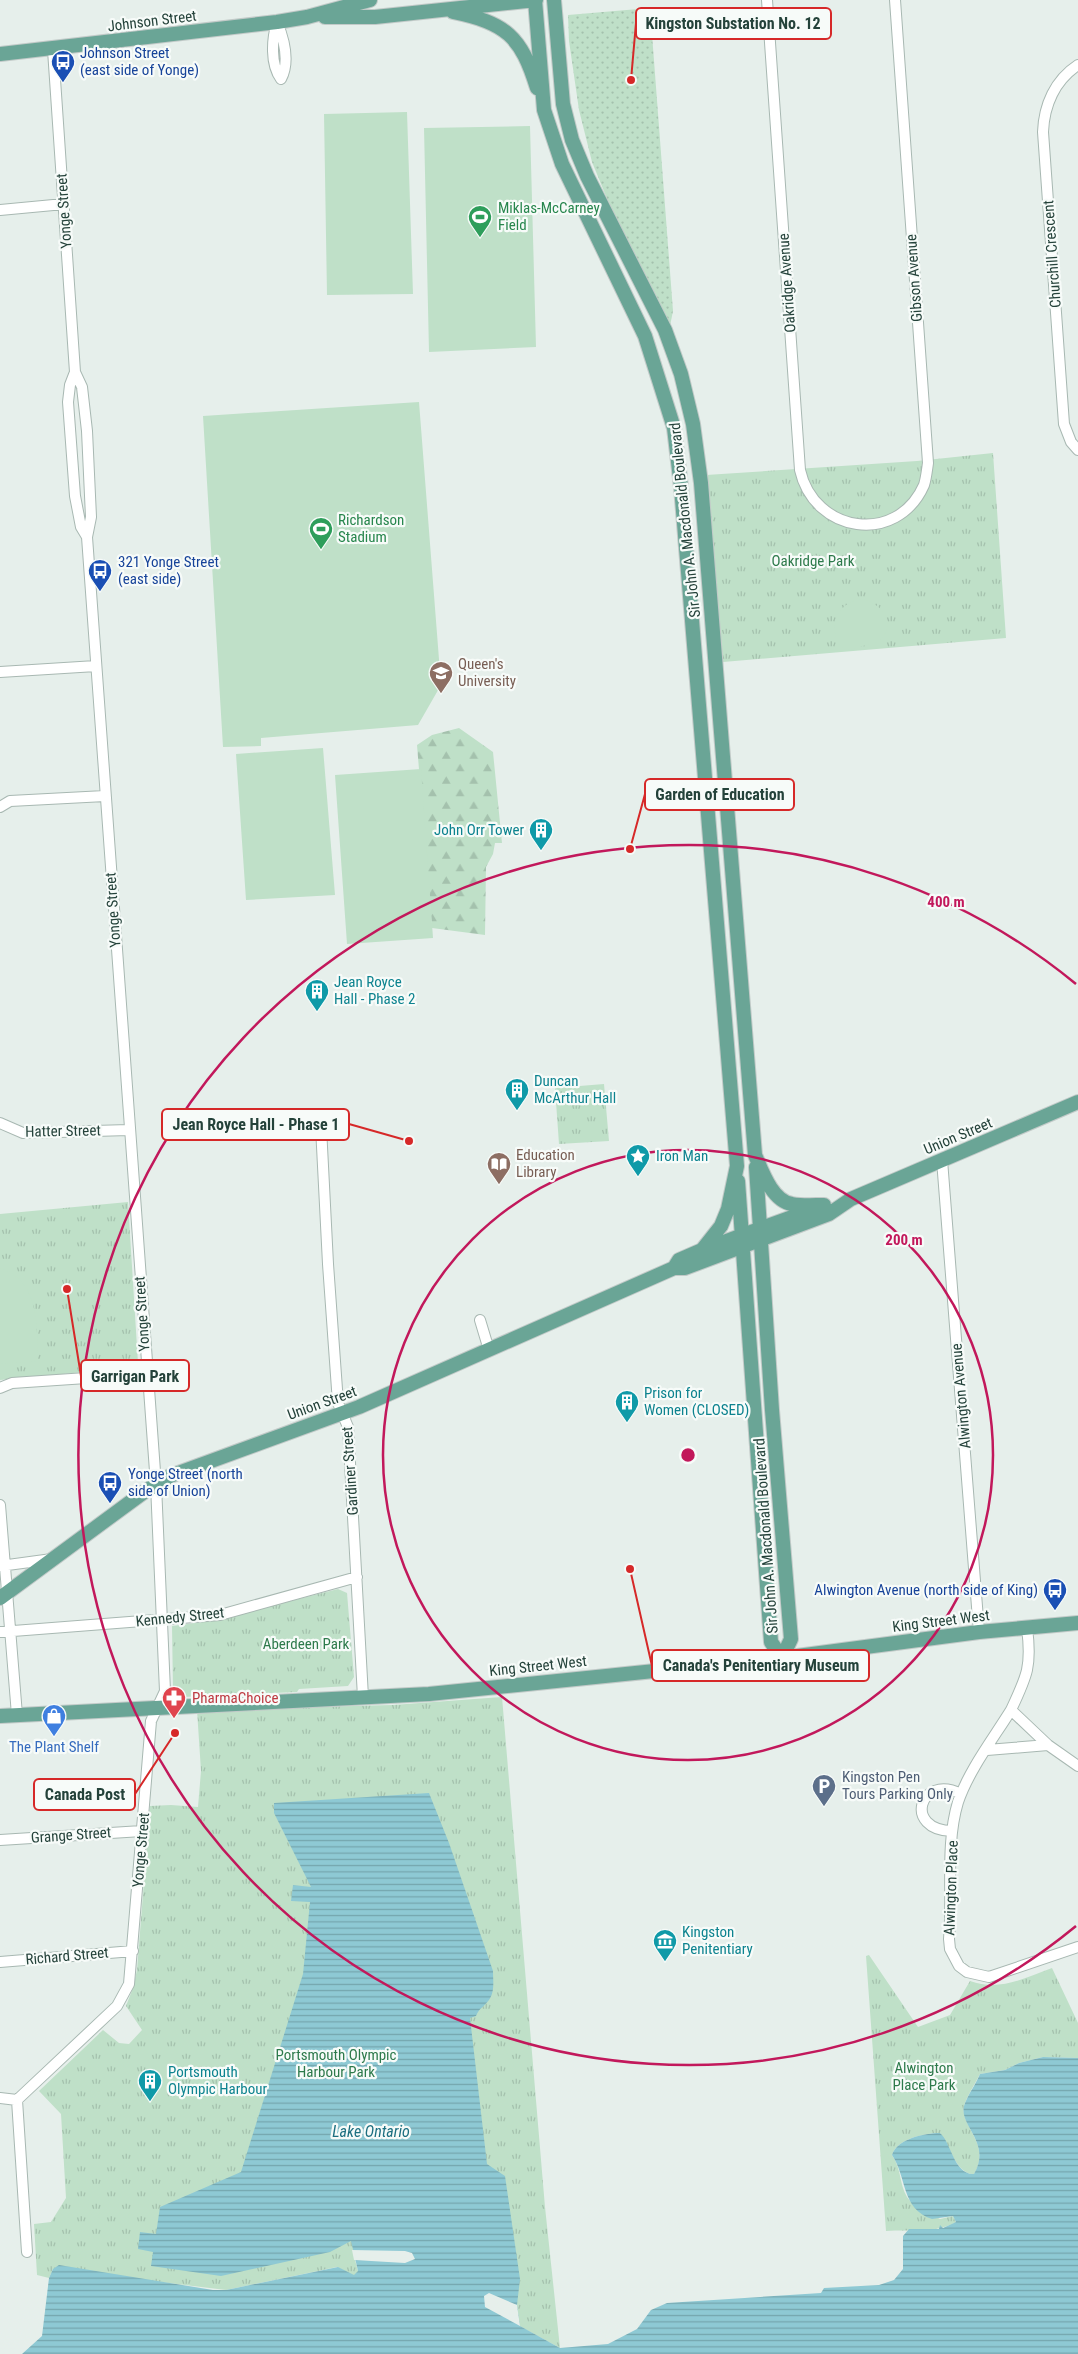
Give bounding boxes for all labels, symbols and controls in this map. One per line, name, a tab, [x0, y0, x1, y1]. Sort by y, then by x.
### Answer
street label: Johnson Street	[106, 7, 198, 35]
callout: Kingston Substation No. 12	[636, 8, 831, 39]
text: Kingston Substation No. 12	[645, 14, 821, 33]
place label: Johnson Street (east side of Yonge)	[80, 44, 199, 79]
bus stop icon: Johnson Street (east side of Yonge)	[50, 49, 76, 83]
street label: Yonge Street	[52, 173, 76, 249]
place label: Miklas-McCarney Field	[498, 199, 600, 234]
street label: Churchill Crescent	[1039, 200, 1065, 308]
sports icon: Miklas-McCarney Field	[467, 204, 493, 238]
street label: Oakridge Avenue	[775, 233, 799, 333]
street label: Gibson Avenue	[902, 233, 926, 323]
street label: Sir John A. Macdonald Boulevard	[666, 422, 704, 618]
place label: Richardson Stadium	[338, 511, 404, 546]
sports icon: Richardson Stadium	[308, 516, 334, 550]
park label: Oakridge Park	[771, 552, 855, 570]
place label: 321 Yonge Street (east side)	[118, 553, 219, 588]
bus stop icon: 321 Yonge Street (east side)	[87, 558, 113, 592]
place label: Queen's University	[458, 655, 516, 690]
school or university icon: Queen's University	[428, 660, 454, 694]
callout: Garden of Education	[645, 779, 794, 810]
text: Garden of Education	[655, 785, 785, 804]
building icon: John Orr Tower	[528, 817, 554, 851]
place label: John Orr Tower	[434, 821, 524, 839]
street label: Yonge Street	[101, 872, 125, 948]
text: 400 m	[927, 893, 965, 911]
place label: Jean Royce Hall - Phase 2	[334, 973, 415, 1008]
building icon: Jean Royce Hall - Phase 2	[304, 978, 330, 1012]
place label: Duncan McArthur Hall	[534, 1072, 616, 1107]
building icon: Duncan McArthur Hall	[504, 1077, 530, 1111]
callout: Jean Royce Hall - Phase 1	[162, 1109, 349, 1140]
street label: Union Street	[921, 1114, 995, 1158]
text: Jean Royce Hall - Phase 1	[173, 1115, 339, 1134]
street label: Hatter Street	[25, 1121, 101, 1141]
place icon: Iron Man	[625, 1143, 651, 1177]
place label: Education Library	[516, 1146, 575, 1181]
place label: Iron Man	[656, 1147, 708, 1165]
library icon: Education Library	[486, 1151, 512, 1185]
text: 200 m	[885, 1231, 923, 1249]
street label: Yonge Street	[130, 1276, 154, 1352]
street label: Alwington Avenue	[947, 1343, 975, 1449]
callout: Garrigan Park	[81, 1360, 189, 1391]
text: Garrigan Park	[91, 1367, 179, 1386]
street label: Union Street	[285, 1382, 359, 1424]
place label: Prison for Women (CLOSED)	[644, 1384, 749, 1419]
building icon: Prison for Women (CLOSED)	[614, 1389, 640, 1423]
street label: Gardiner Street	[338, 1426, 362, 1516]
street label: Sir John A. Macdonald Boulevard	[750, 1438, 782, 1634]
centre of rings	[679, 1446, 697, 1464]
place label: Yonge Street (north side of Union)	[128, 1465, 243, 1500]
bus stop icon: Yonge Street (north side of Union)	[97, 1470, 123, 1504]
bus stop icon: Alwington Avenue (north side of King)	[1042, 1577, 1068, 1611]
place label: Alwington Avenue (north side of King)	[814, 1581, 1038, 1599]
street label: Kennedy Street	[135, 1603, 225, 1631]
street label: King Street West	[891, 1606, 991, 1636]
park label: Aberdeen Park	[263, 1635, 349, 1653]
callout: Canada's Penitentiary Museum	[652, 1650, 869, 1681]
street label: King Street West	[488, 1652, 588, 1680]
text: Canada's Penitentiary Museum	[663, 1656, 859, 1675]
pharmacy icon: PharmaChoice	[161, 1685, 187, 1719]
place label: PharmaChoice	[192, 1689, 278, 1707]
shop icon: The Plant Shelf	[41, 1703, 67, 1737]
place label: The Plant Shelf	[9, 1738, 99, 1756]
place label: Kingston Pen Tours Parking Only	[842, 1768, 953, 1803]
parking icon: Kingston Pen Tours Parking Only	[811, 1773, 837, 1807]
callout: Canada Post	[34, 1779, 135, 1810]
text: Canada Post	[45, 1785, 125, 1804]
street label: Yonge Street	[129, 1812, 153, 1888]
street label: Grange Street	[30, 1823, 112, 1847]
street label: Alwington Place	[940, 1840, 962, 1936]
place label: Kingston Penitentiary	[682, 1923, 753, 1958]
museum icon: Kingston Penitentiary	[652, 1928, 678, 1962]
street label: Richard Street	[25, 1943, 109, 1969]
park label: Portsmouth Olympic Harbour Park	[276, 2046, 397, 2081]
park label: Alwington Place Park	[892, 2059, 956, 2094]
place label: Portsmouth Olympic Harbour	[168, 2063, 267, 2098]
building icon: Portsmouth Olympic Harbour	[137, 2068, 163, 2102]
water label: Lake Ontario	[332, 2122, 410, 2141]

